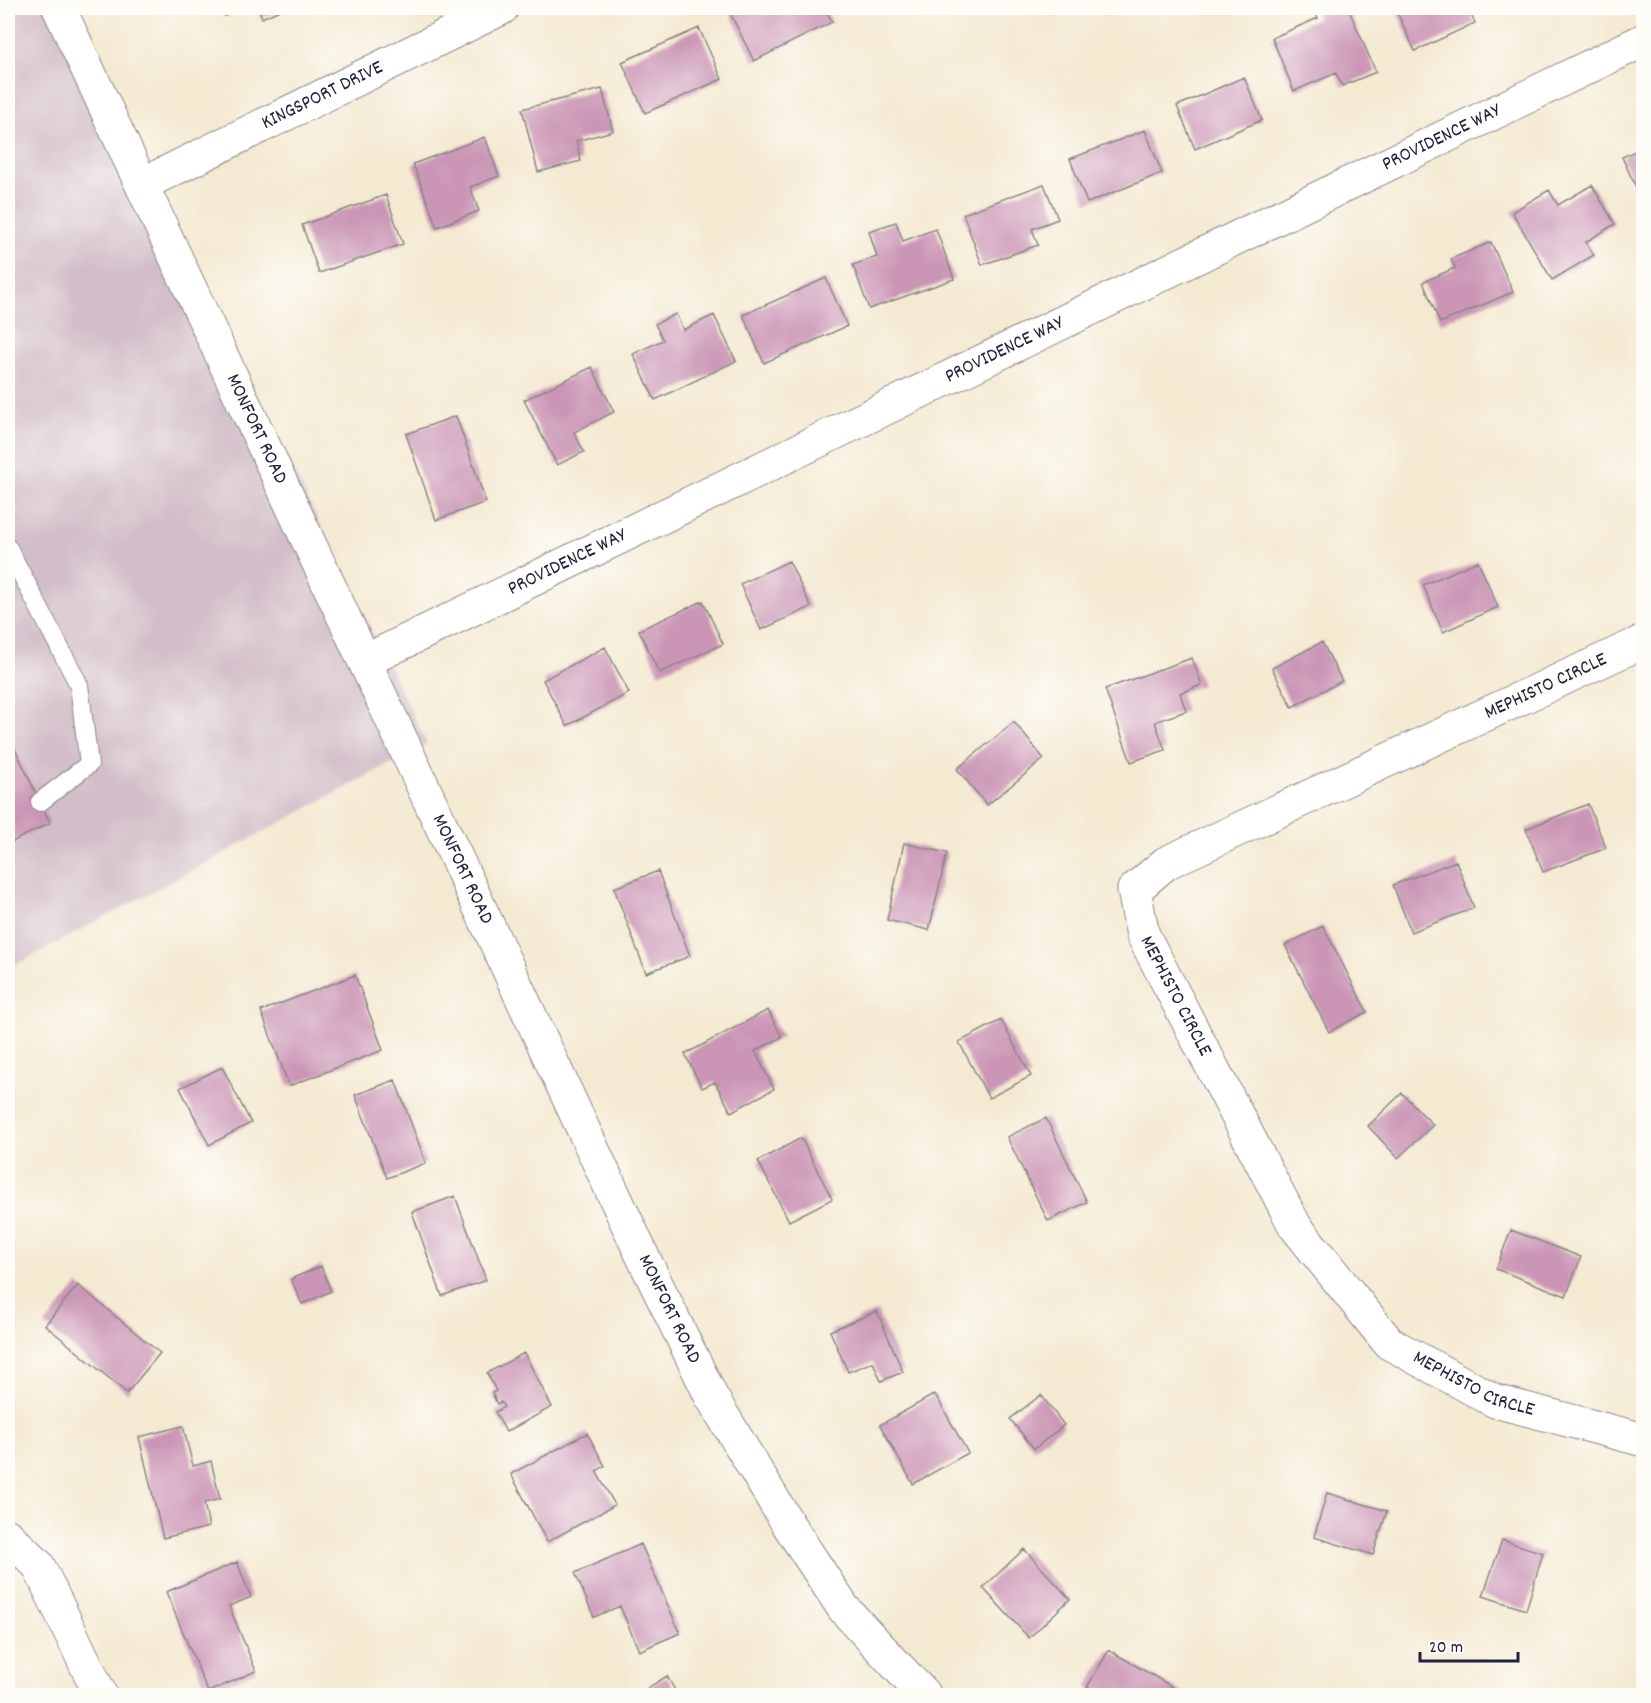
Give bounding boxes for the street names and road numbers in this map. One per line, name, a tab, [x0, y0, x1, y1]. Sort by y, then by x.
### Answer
street label: KINGSPORT DRIVE	[257, 54, 388, 138]
street label: PROVIDENCE WAY	[1378, 97, 1506, 179]
street label: PROVIDENCE WAY	[941, 309, 1069, 391]
street label: MONFORT ROAD	[218, 370, 294, 489]
street label: PROVIDENCE WAY	[503, 522, 632, 603]
street label: MEPHISTO CIRCLE	[1480, 646, 1612, 728]
street label: MONFORT ROAD	[424, 810, 500, 929]
street label: MEPHISTO CIRCLE	[1132, 931, 1218, 1061]
street label: MONFORT ROAD	[630, 1250, 707, 1369]
street label: MEPHISTO CIRCLE	[1407, 1344, 1537, 1425]

